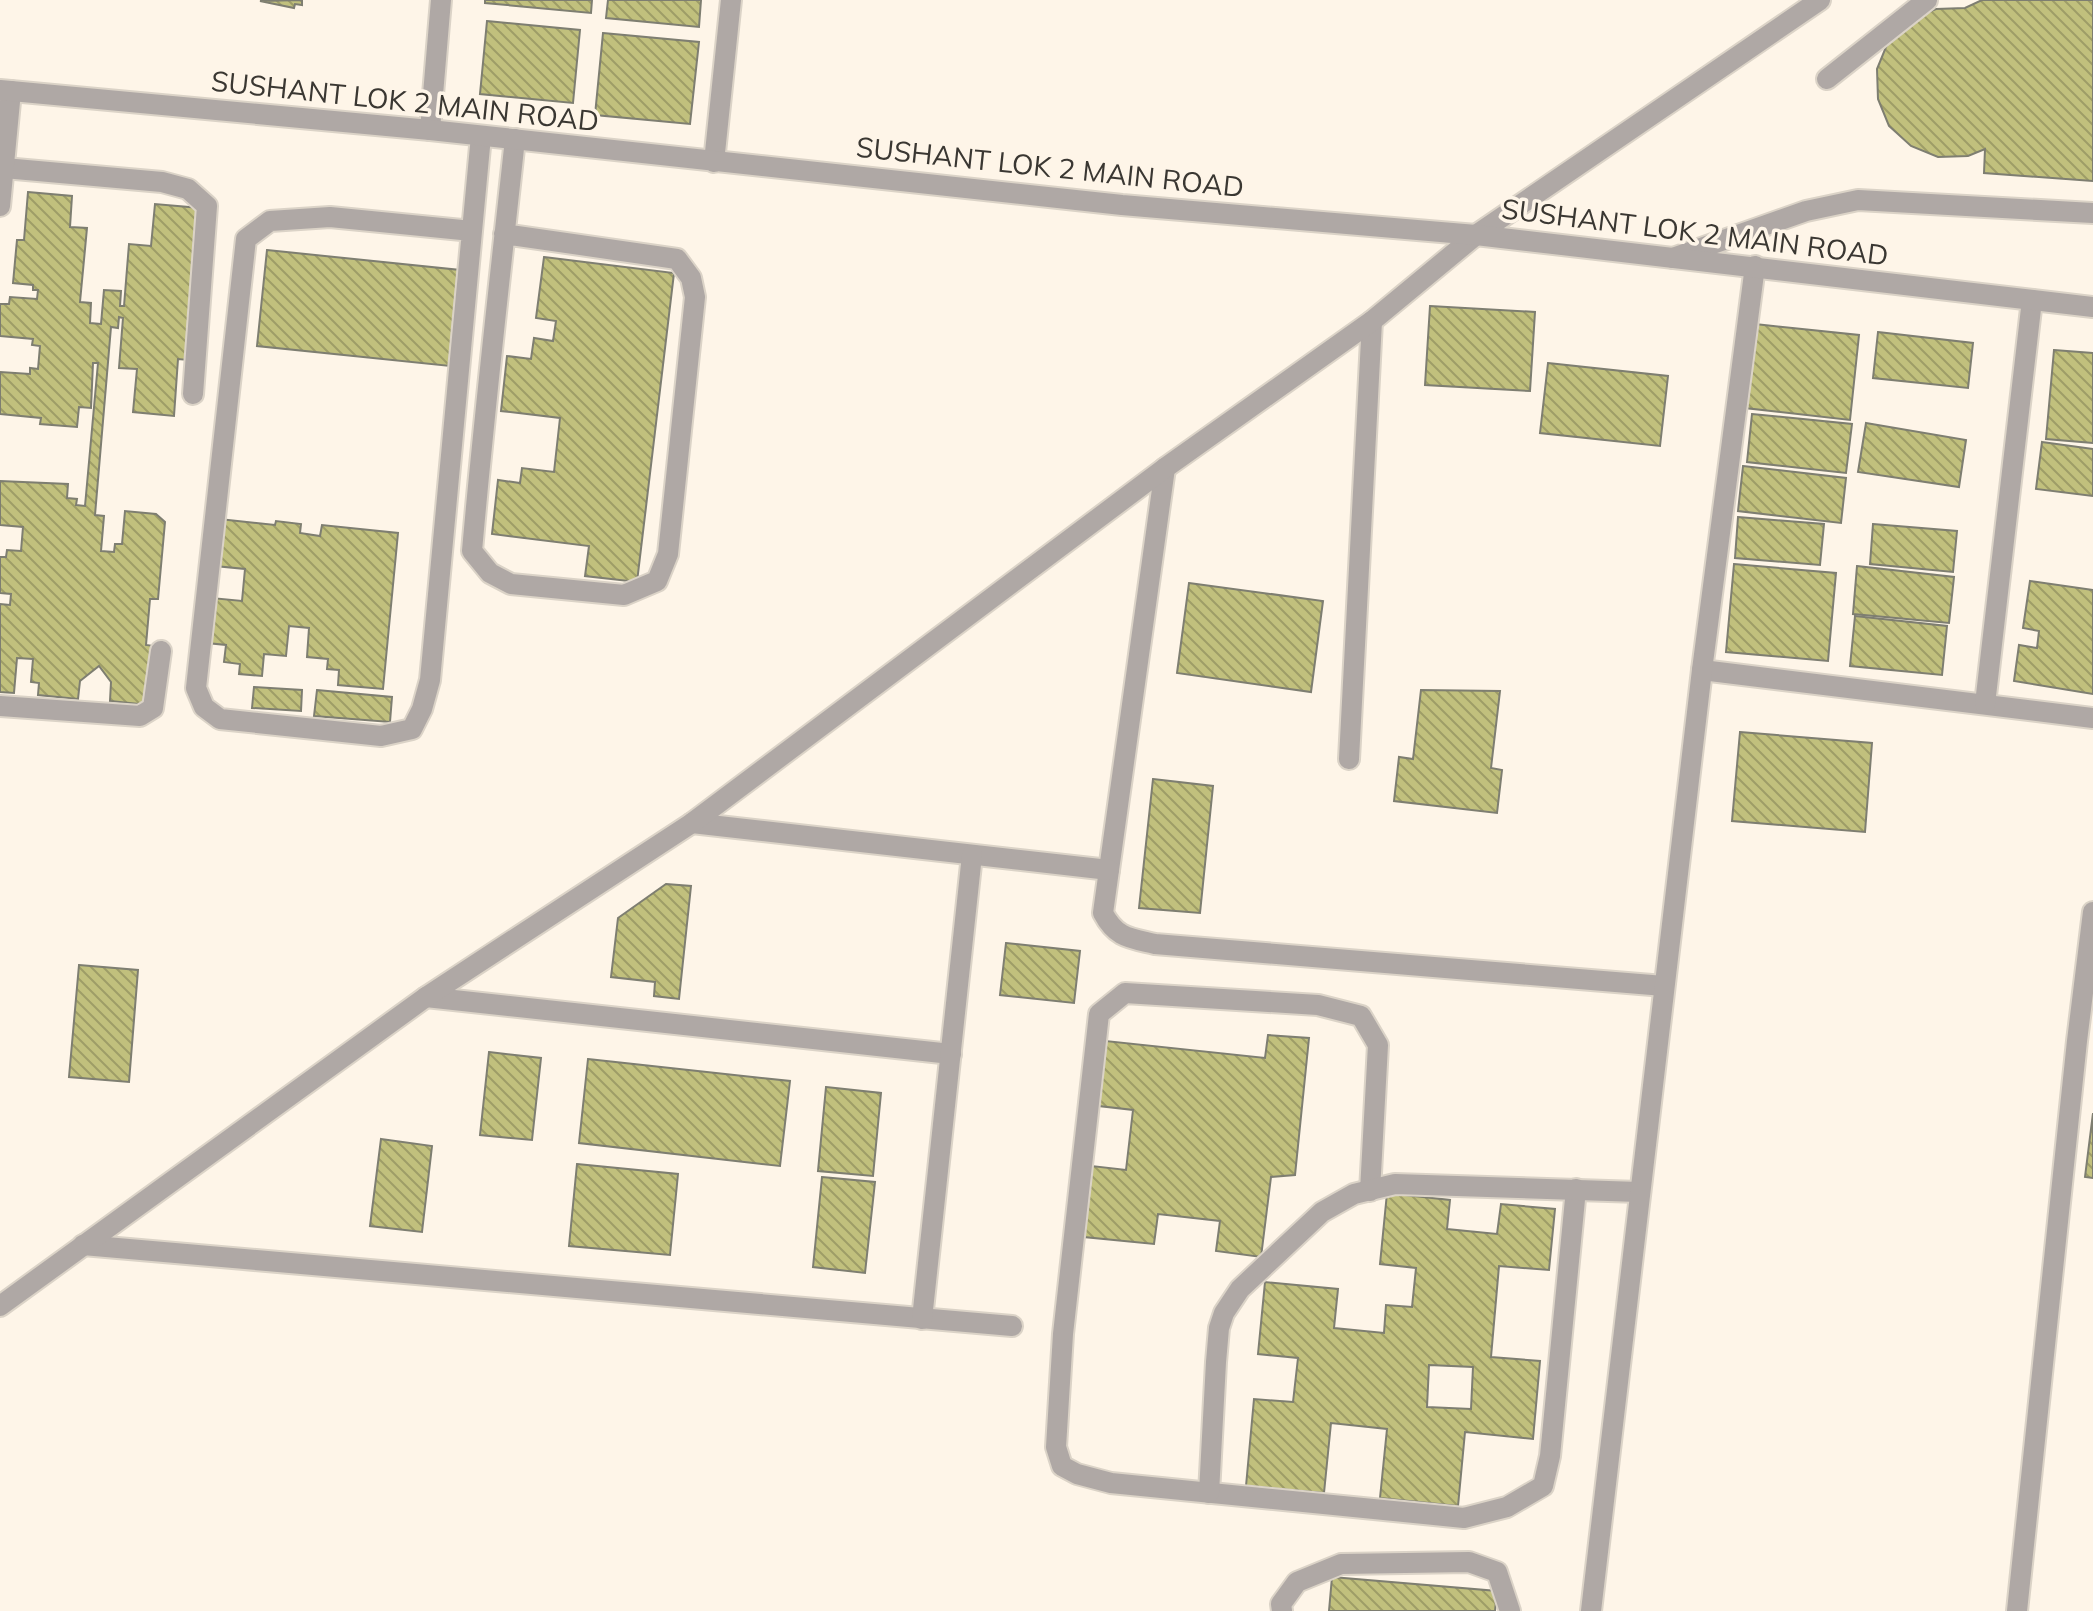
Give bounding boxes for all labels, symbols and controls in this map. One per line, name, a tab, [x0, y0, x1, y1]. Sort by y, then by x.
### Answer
street label: SUSHANT LOK 2 MAIN ROAD	[209, 63, 601, 138]
street label: SUSHANT LOK 2 MAIN ROAD	[854, 129, 1246, 204]
street label: SUSHANT LOK 2 MAIN ROAD	[1500, 190, 1891, 273]

